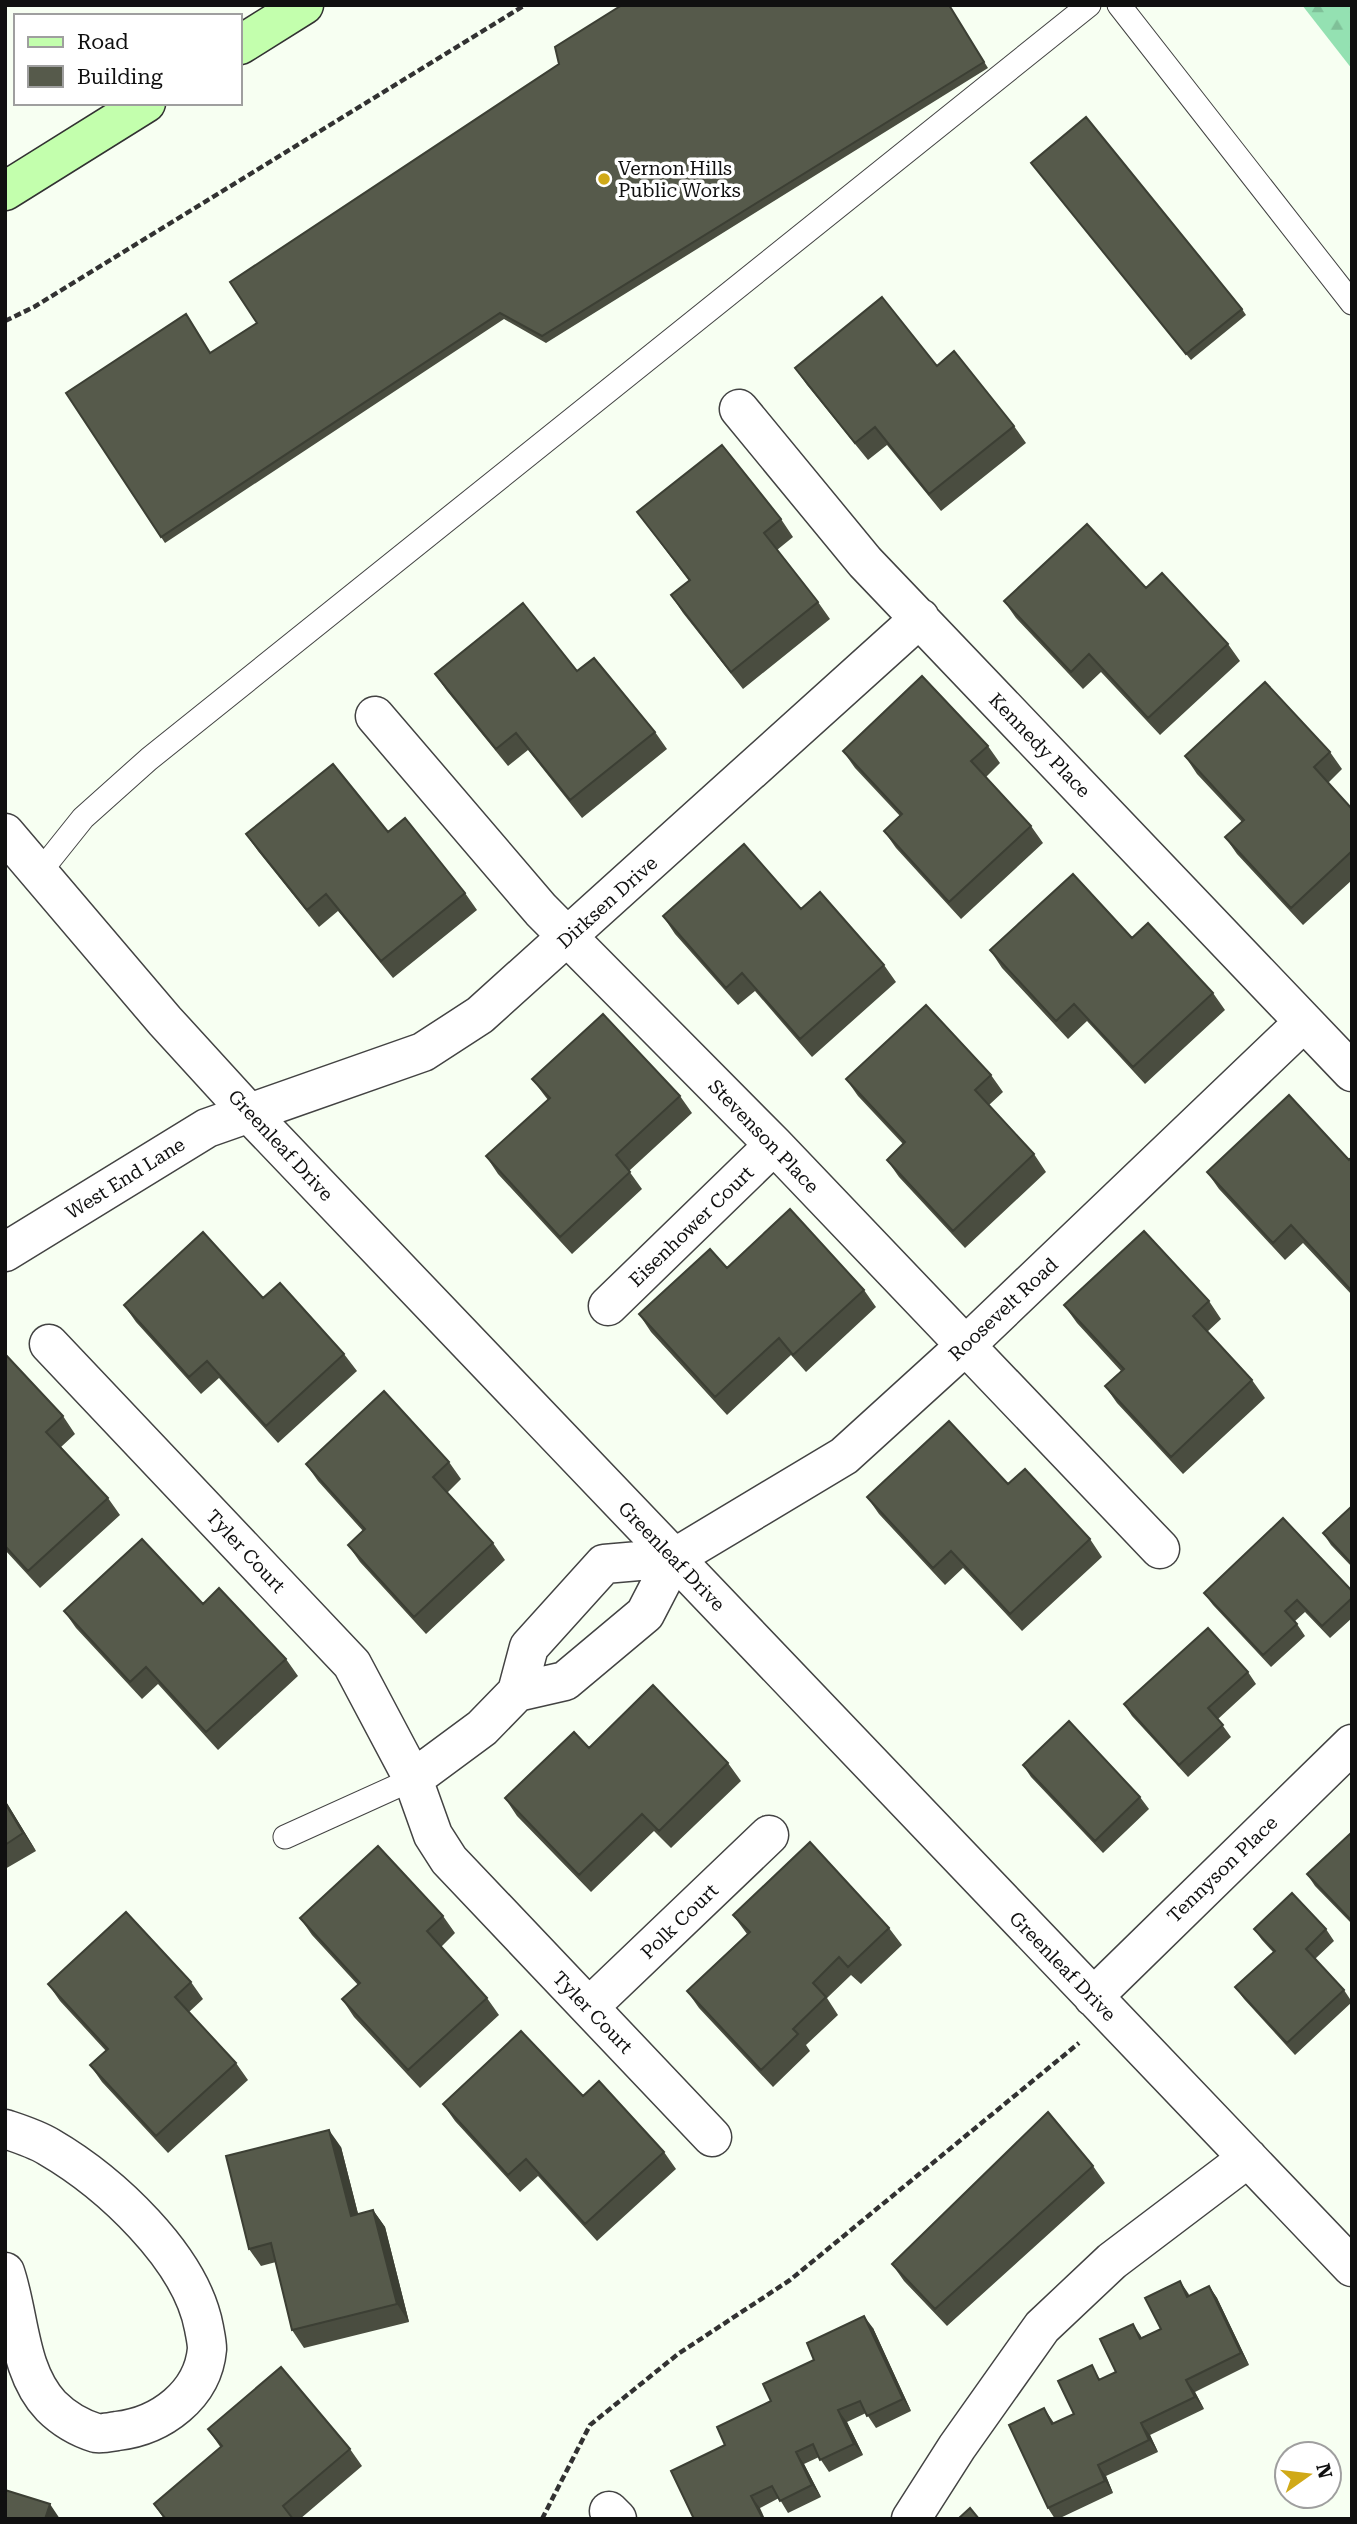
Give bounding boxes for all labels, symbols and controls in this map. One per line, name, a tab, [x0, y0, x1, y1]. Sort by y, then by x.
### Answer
legend	[14, 14, 242, 105]
text: Road	[77, 30, 129, 54]
text: Building	[77, 65, 163, 89]
place label: Vernon Hills Public Works	[618, 157, 741, 202]
marker: Vernon Hills Public Works	[596, 171, 612, 187]
street label: Kennedy Place	[984, 688, 1095, 802]
street label: Dirksen Drive	[553, 852, 662, 953]
street label: Stevenson Place	[704, 1075, 824, 1198]
street label: Greenleaf Drive	[223, 1085, 338, 1206]
street label: West End Lane	[61, 1133, 189, 1224]
street label: Eisenhower Court	[624, 1161, 758, 1292]
street label: Roosevelt Road	[944, 1253, 1063, 1366]
street label: Greenleaf Drive	[613, 1497, 730, 1616]
street label: Tyler Court	[201, 1505, 290, 1598]
street label: Tennyson Place	[1163, 1811, 1282, 1928]
street label: Polk Court	[636, 1879, 723, 1964]
street label: Greenleaf Drive	[1004, 1907, 1121, 2026]
street label: Tyler Court	[548, 1966, 637, 2058]
north arrow	[1273, 2440, 1343, 2510]
text: N	[1311, 2461, 1337, 2481]

